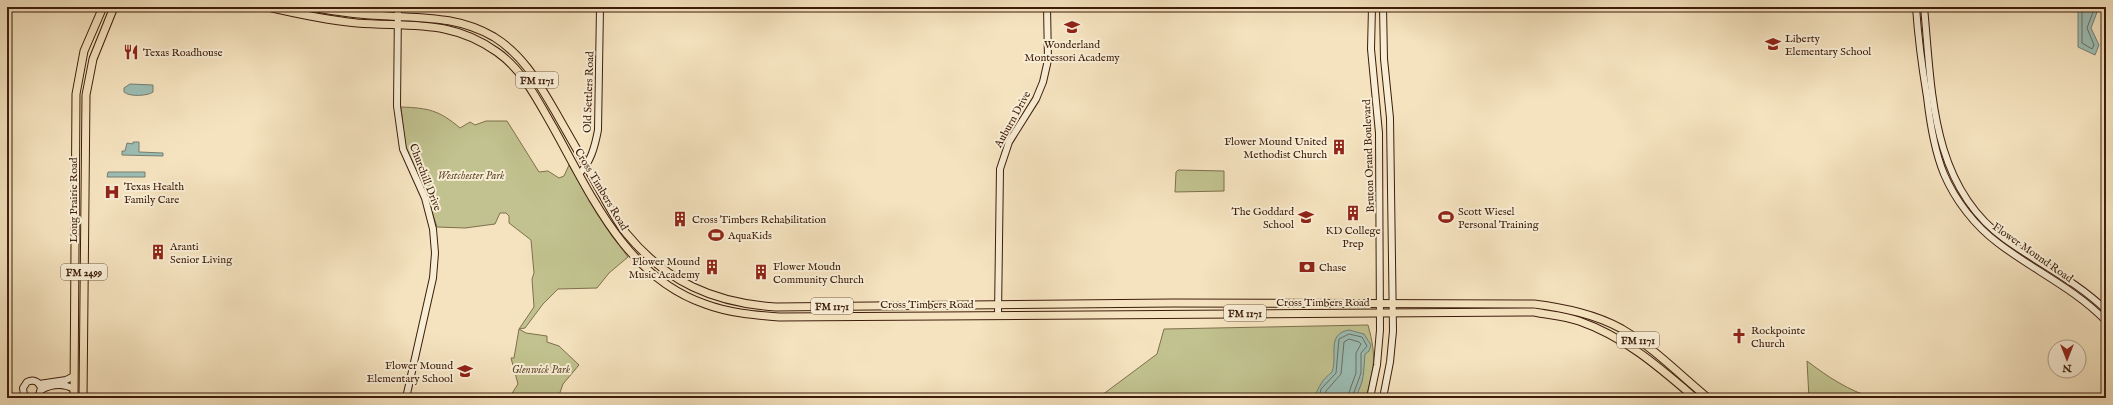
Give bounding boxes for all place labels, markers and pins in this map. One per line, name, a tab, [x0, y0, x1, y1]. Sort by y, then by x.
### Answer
school or university icon: Wonderland Montessori Academy	[1063, 18, 1081, 36]
place label: Liberty Elementary School	[1785, 32, 1871, 59]
school or university icon: Liberty Elementary School	[1764, 35, 1782, 53]
place label: Wonderland Montessori Academy	[1024, 38, 1120, 65]
restaurant icon: Texas Roadhouse	[122, 43, 140, 61]
place label: Texas Roadhouse	[143, 46, 223, 60]
place label: Flower Mound United Methodist Church	[1224, 135, 1327, 162]
building icon: Flower Mound United Methodist Church	[1330, 138, 1348, 156]
place label: Texas Health Family Care	[124, 180, 184, 207]
hospital icon: Texas Health Family Care	[103, 183, 121, 201]
building icon: KD College Prep	[1344, 204, 1362, 222]
place label: The Goddard School	[1232, 205, 1294, 232]
place label: Scott Wiesel Personal Training	[1458, 205, 1540, 232]
school or university icon: The Goddard School	[1297, 208, 1315, 226]
sports icon: Scott Wiesel Personal Training	[1437, 208, 1455, 226]
building icon: Cross Timbers Rehabilitation	[671, 210, 689, 228]
place label: Cross Timbers Rehabilitation	[692, 213, 826, 227]
place label: KD College Prep	[1326, 224, 1380, 251]
sports icon: AquaKids	[707, 226, 725, 244]
place label: AquaKids	[727, 229, 772, 243]
place label: Aranti Senior Living	[169, 240, 233, 267]
building icon: Aranti Senior Living	[149, 243, 167, 261]
place label: Flower Mound Music Academy	[629, 255, 701, 282]
building icon: Flower Mound Music Academy	[703, 258, 721, 276]
bank icon: Chase	[1298, 258, 1316, 276]
place label: Flower Moudn Community Church	[773, 260, 864, 287]
place label: Chase	[1319, 261, 1346, 275]
building icon: Flower Moudn Community Church	[752, 263, 770, 281]
place label: Rockpointe Church	[1751, 324, 1805, 351]
church icon: Rockpointe Church	[1730, 327, 1748, 345]
place label: Flower Mound Elementary School	[367, 359, 453, 386]
school or university icon: Flower Mound Elementary School	[456, 362, 474, 380]

